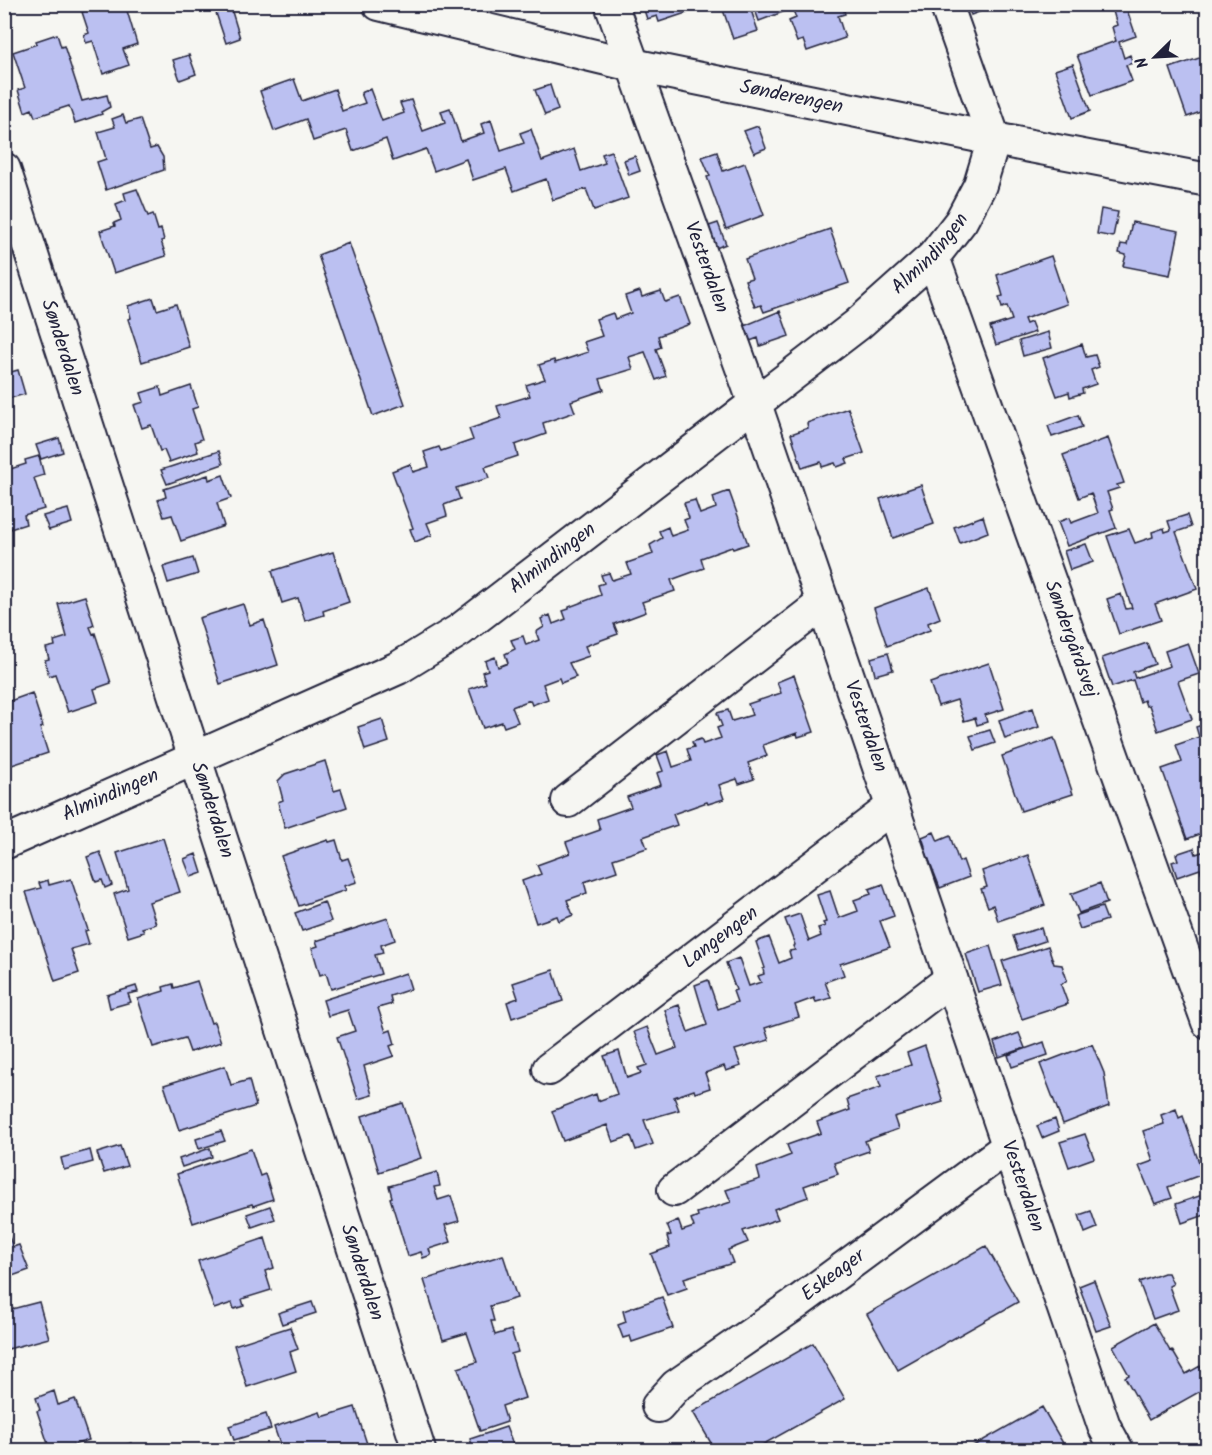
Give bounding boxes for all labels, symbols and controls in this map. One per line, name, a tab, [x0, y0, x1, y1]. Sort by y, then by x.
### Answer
north arrow	[1125, 27, 1185, 87]
text: N	[1129, 53, 1156, 72]
street label: Sønderengen	[737, 71, 846, 124]
street label: Almindingen	[884, 208, 978, 303]
street label: Vesterdalen	[675, 217, 737, 318]
street label: Sønderdalen	[31, 295, 93, 400]
street label: Almindingen	[502, 515, 604, 603]
street label: Søndergårdsvej	[1035, 576, 1106, 703]
street label: Vesterdalen	[835, 676, 896, 777]
street label: Sønderdalen	[181, 758, 242, 863]
street label: Almindingen	[57, 760, 165, 831]
street label: Langengen	[675, 898, 766, 978]
street label: Vesterdalen	[992, 1136, 1053, 1237]
street label: Sønderdalen	[331, 1220, 392, 1325]
street label: Eskeager	[794, 1240, 873, 1310]

